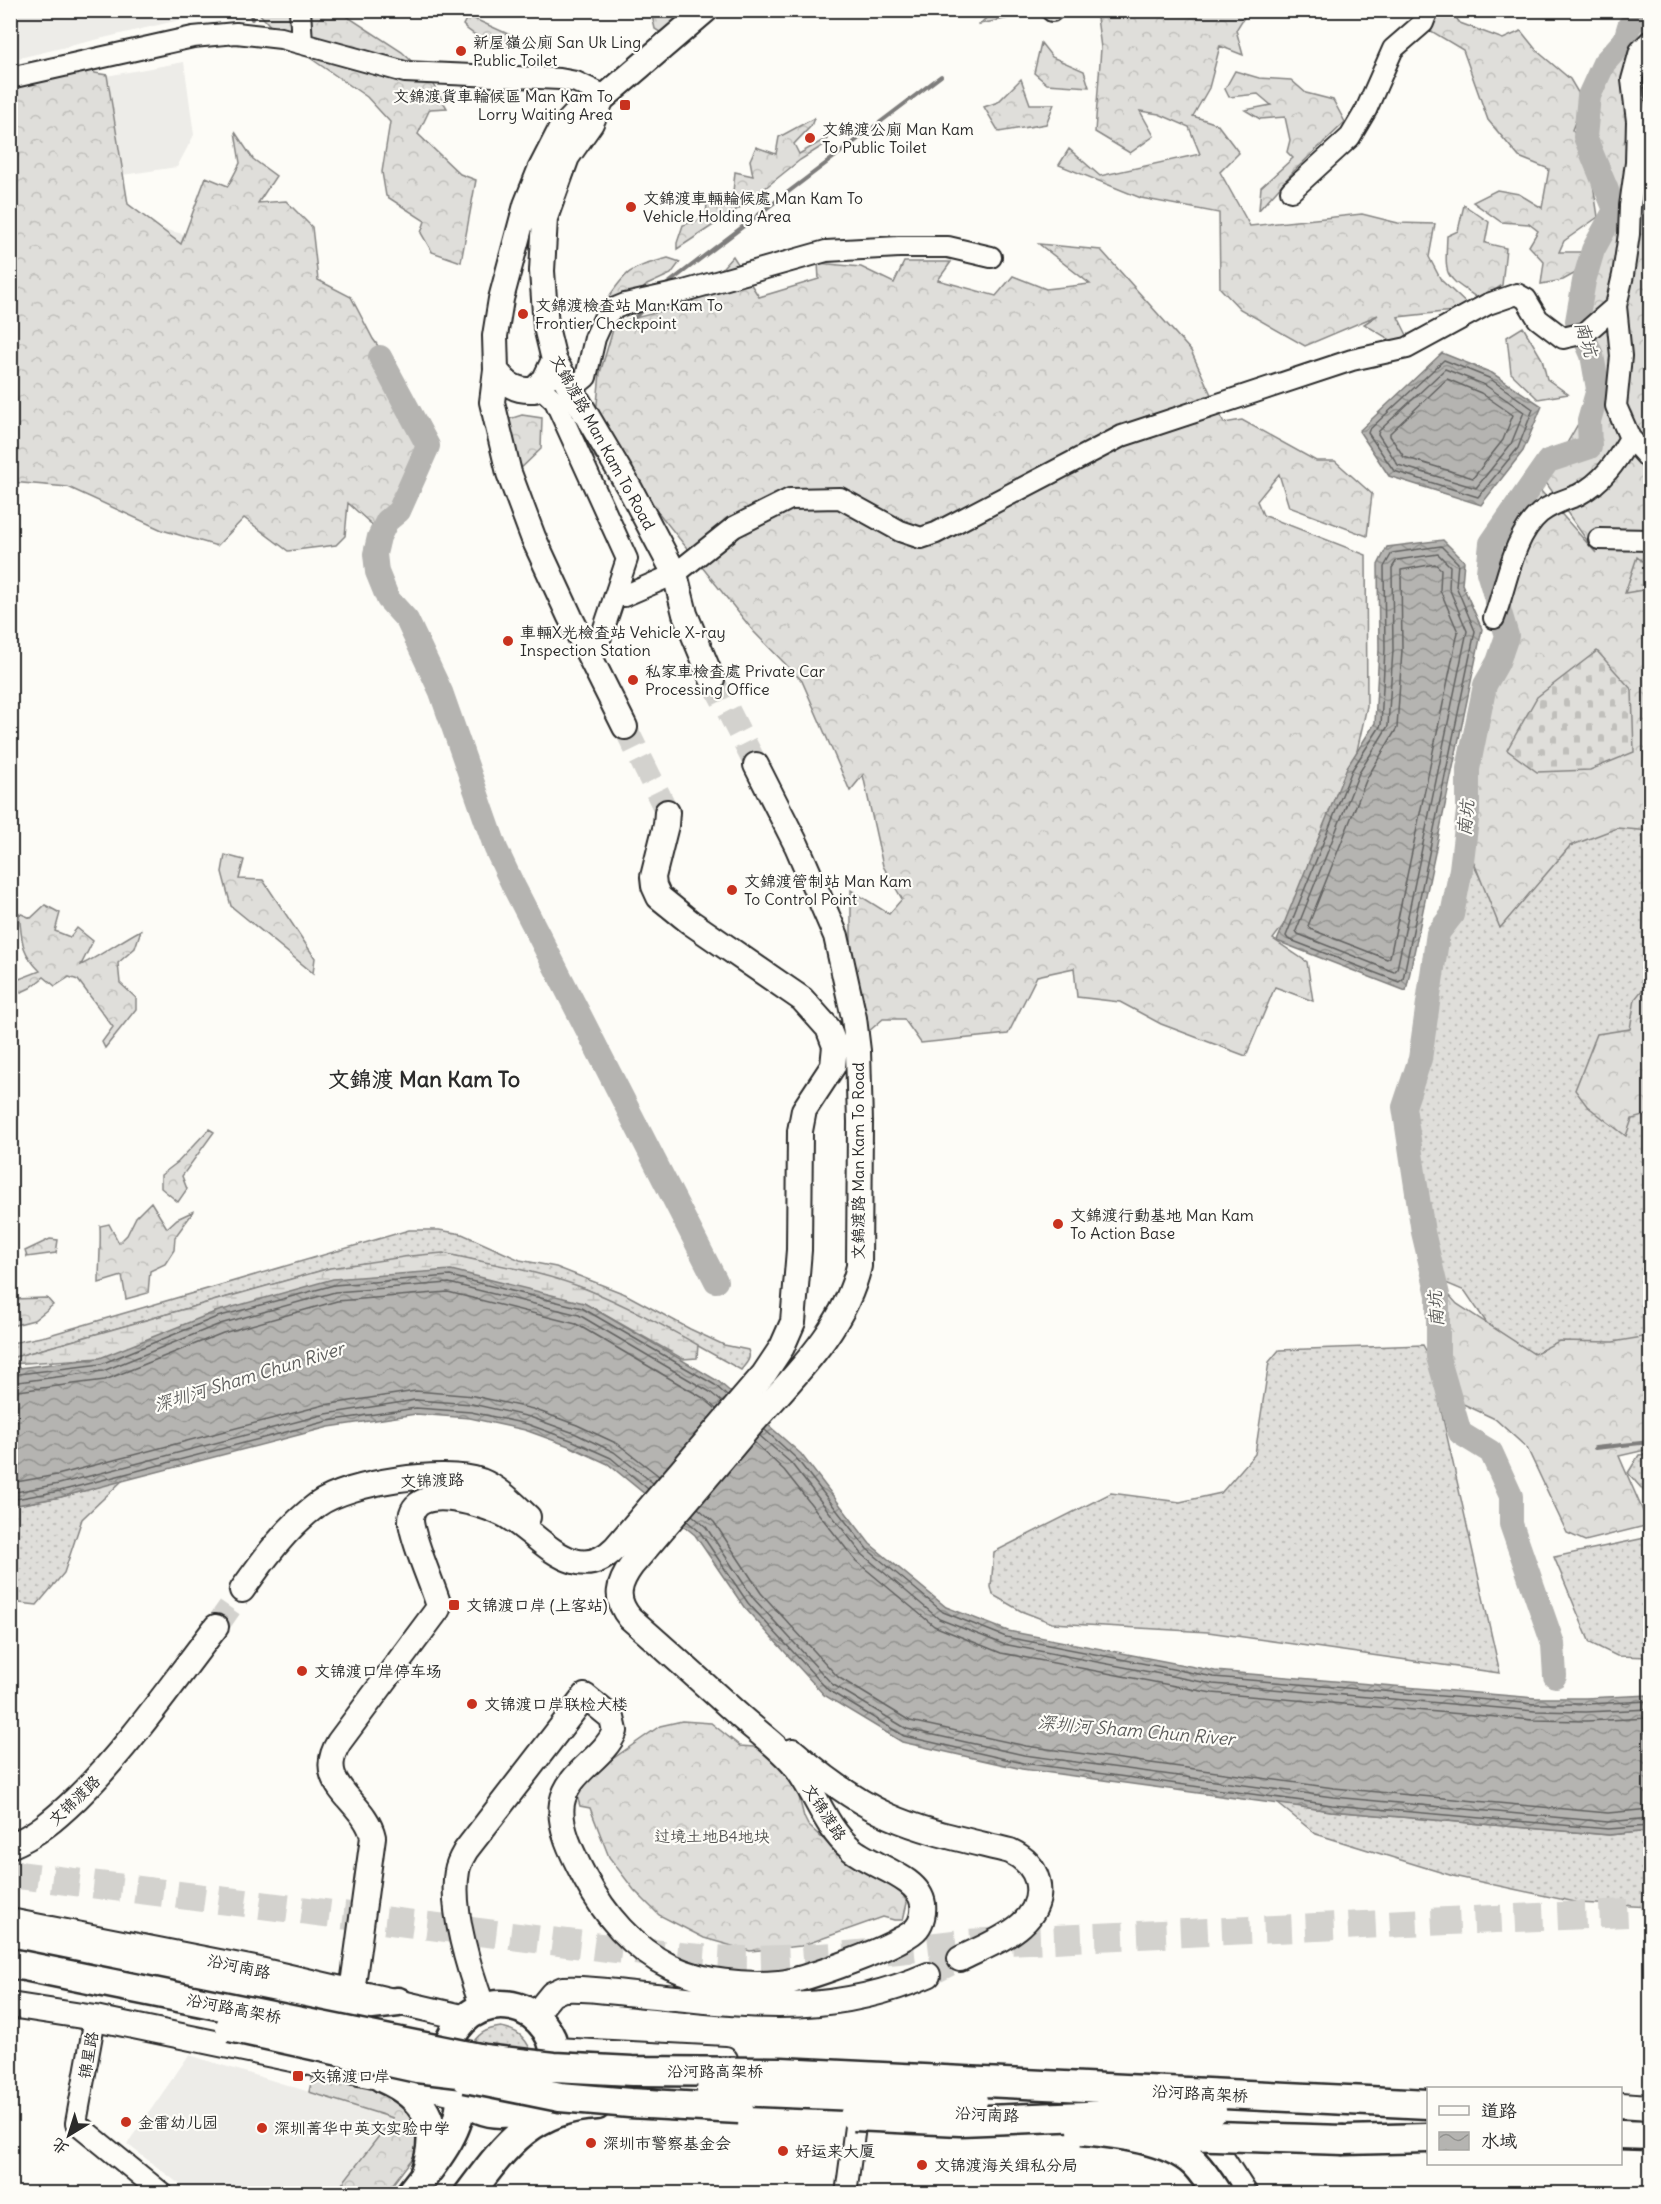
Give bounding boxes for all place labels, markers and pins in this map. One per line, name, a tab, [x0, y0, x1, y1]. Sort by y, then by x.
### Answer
place label: 新屋嶺公廁 San Uk Ling Public Toilet	[473, 32, 641, 70]
marker: 新屋嶺公廁 San Uk Ling Public Toilet	[454, 44, 468, 58]
place label: 文錦渡貨車輪候區 Man Kam To Lorry Waiting Area	[393, 86, 613, 124]
marker: 文錦渡貨車輪候區 Man Kam To Lorry Waiting Area	[618, 98, 632, 112]
place label: 文錦渡公廁 Man Kam To Public Toilet	[822, 119, 974, 157]
marker: 文錦渡公廁 Man Kam To Public Toilet	[803, 131, 817, 145]
place label: 文錦渡車輛輪候處 Man Kam To Vehicle Holding Area	[643, 188, 863, 226]
marker: 文錦渡車輛輪候處 Man Kam To Vehicle Holding Area	[624, 200, 638, 214]
place label: 文錦渡檢查站 Man Kam To Frontier Checkpoint	[535, 295, 723, 333]
marker: 文錦渡檢查站 Man Kam To Frontier Checkpoint	[516, 307, 530, 321]
place label: 車輛X光檢查站 Vehicle X-ray Inspection Station	[520, 622, 726, 660]
marker: 車輛X光檢查站 Vehicle X-ray Inspection Station	[501, 634, 515, 648]
place label: 私家車檢查處 Private Car Processing Office	[645, 661, 826, 699]
marker: 私家車檢查處 Private Car Processing Office	[626, 673, 640, 687]
place label: 文錦渡管制站 Man Kam To Control Point	[744, 871, 912, 909]
marker: 文錦渡管制站 Man Kam To Control Point	[725, 883, 739, 897]
place label: 文錦渡行動基地 Man Kam To Action Base	[1070, 1205, 1254, 1243]
marker: 文錦渡行動基地 Man Kam To Action Base	[1051, 1217, 1065, 1231]
place label: 文锦渡口岸 (上客站)	[466, 1595, 608, 1615]
marker: 文锦渡口岸 (上客站)	[447, 1598, 461, 1612]
place label: 文锦渡口岸停车场	[314, 1661, 442, 1681]
marker: 文锦渡口岸停车场	[295, 1664, 309, 1678]
place label: 文锦渡口岸联检大楼	[484, 1694, 628, 1714]
marker: 文锦渡口岸联检大楼	[465, 1697, 479, 1711]
place label: 文锦渡口岸	[310, 2066, 390, 2086]
marker: 文锦渡口岸	[291, 2069, 305, 2083]
place label: 金雷幼儿园	[138, 2112, 218, 2132]
marker: 金雷幼儿园	[119, 2115, 133, 2129]
place label: 深圳菁华中英文实验中学	[274, 2118, 450, 2138]
marker: 深圳菁华中英文实验中学	[255, 2121, 269, 2135]
place label: 深圳市警察基金会	[603, 2133, 731, 2153]
marker: 深圳市警察基金会	[584, 2136, 598, 2150]
place label: 好运来大厦	[795, 2141, 875, 2161]
marker: 好运来大厦	[776, 2144, 790, 2158]
place label: 文锦渡海关缉私分局	[934, 2155, 1078, 2175]
marker: 文锦渡海关缉私分局	[915, 2158, 929, 2172]

